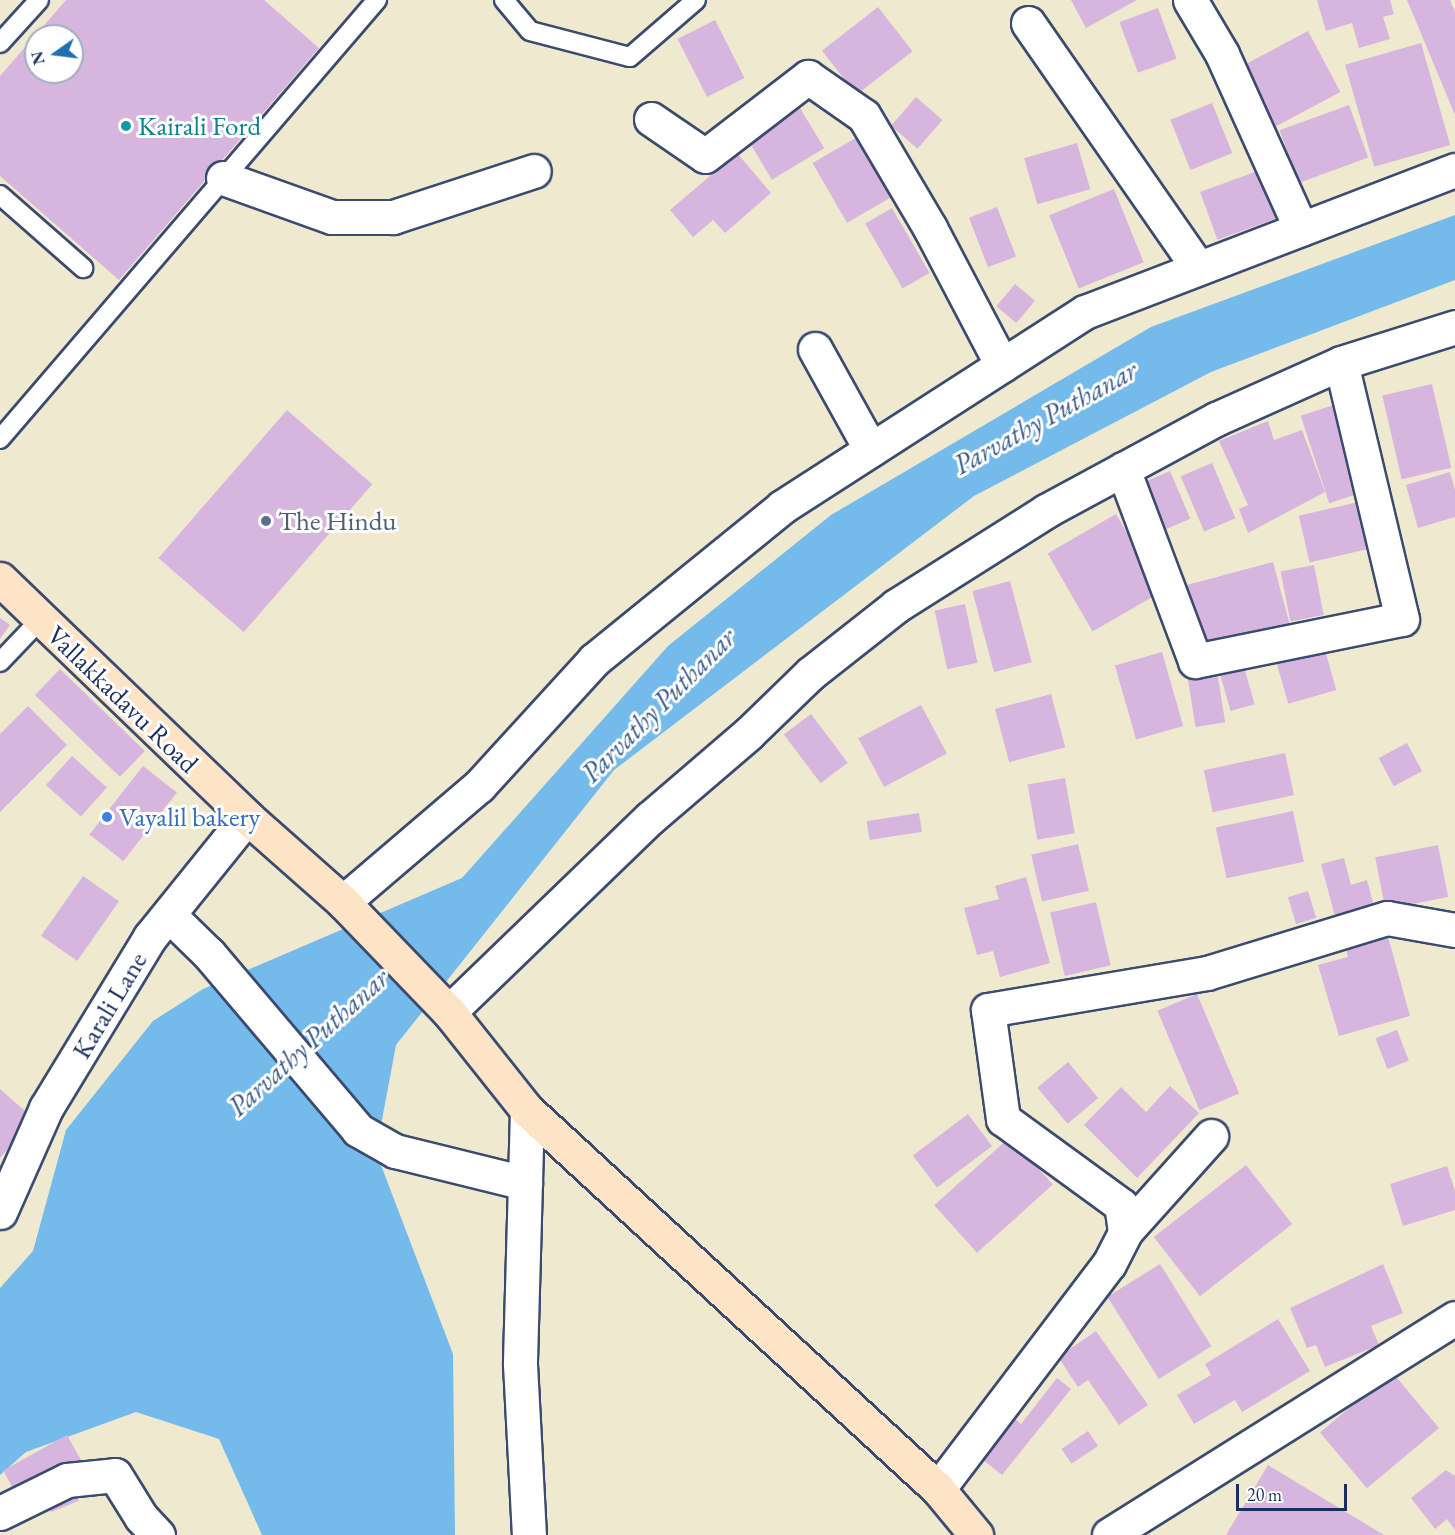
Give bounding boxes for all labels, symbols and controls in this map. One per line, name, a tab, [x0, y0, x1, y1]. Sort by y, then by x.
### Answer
north arrow	[24, 24, 84, 84]
text: N	[26, 49, 50, 67]
place label: Kairali Ford	[138, 110, 261, 142]
marker: Kairali Ford	[119, 119, 133, 133]
water label: Parvathy Puthanar	[947, 353, 1143, 481]
place label: The Hindu	[278, 505, 397, 537]
marker: The Hindu	[259, 514, 273, 528]
street label: Vallakkadavu Road	[41, 619, 205, 779]
water label: Parvathy Puthanar	[574, 621, 742, 789]
place label: Vayalil bakery	[119, 801, 260, 833]
marker: Vayalil bakery	[100, 810, 114, 824]
street label: Karali Lane	[65, 946, 153, 1064]
water label: Parvathy Puthanar	[221, 961, 395, 1123]
scale bar	[1239, 1472, 1350, 1510]
text: 20 m	[1247, 1483, 1282, 1506]

